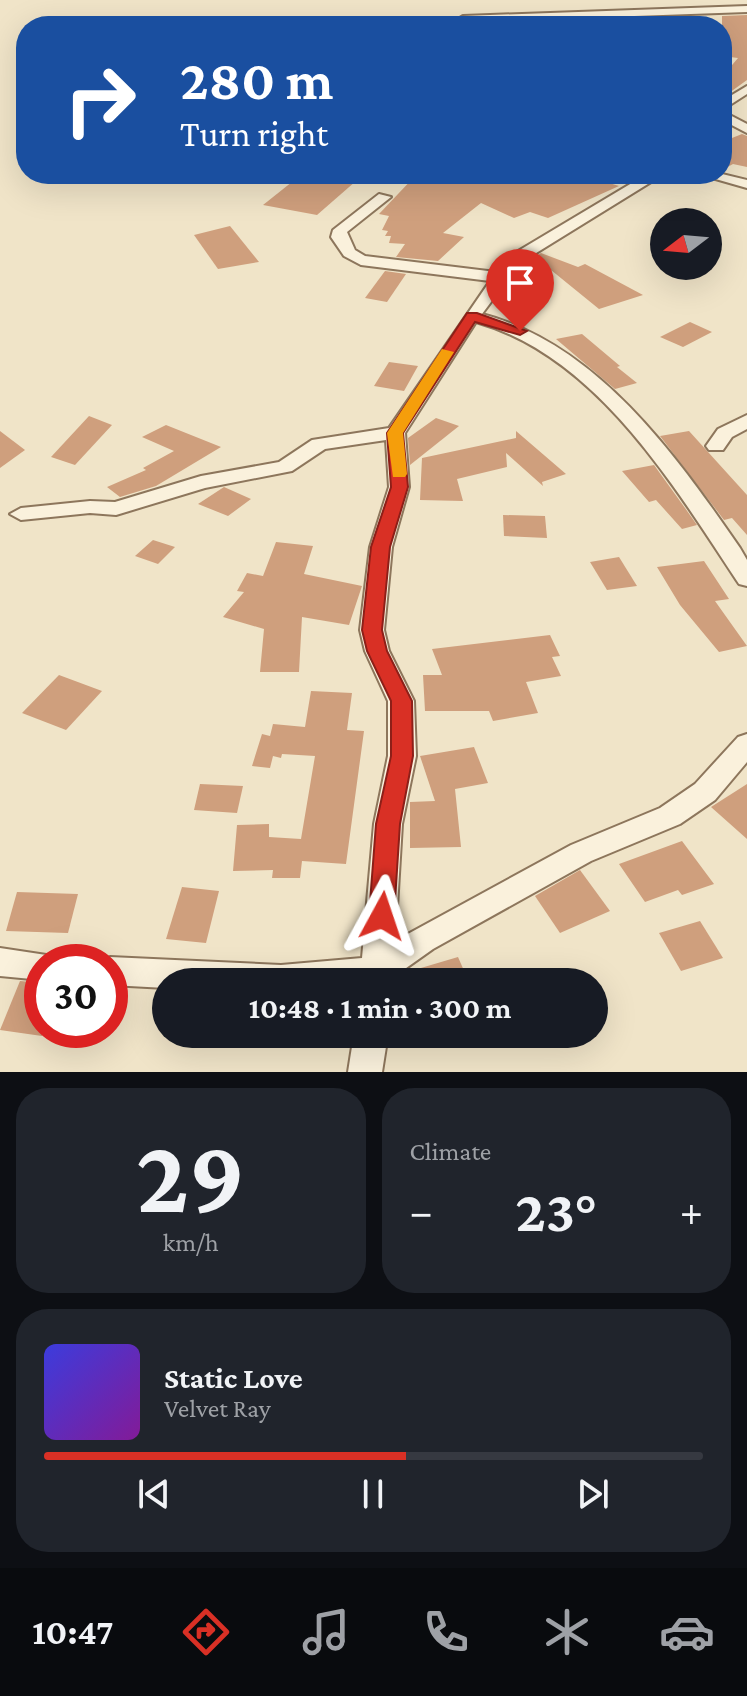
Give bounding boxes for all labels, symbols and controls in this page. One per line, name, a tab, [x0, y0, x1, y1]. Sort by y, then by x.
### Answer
icon: right	[48, 48, 152, 152]
text: 280 m	[180, 49, 333, 111]
text: Turn right	[180, 114, 328, 154]
north arrow	[650, 208, 722, 280]
map controls	[650, 208, 722, 280]
pin	[486, 249, 554, 331]
icon: arrive	[498, 261, 542, 305]
position arrow	[340, 874, 424, 958]
speed limit sign: 30	[24, 944, 128, 1048]
text: 10:48 · 1 min · 300 m	[249, 991, 511, 1024]
text: 29	[136, 1118, 245, 1233]
text: Climate	[410, 1137, 491, 1166]
text: 23°	[515, 1177, 597, 1244]
text: −	[410, 1187, 433, 1235]
text: +	[680, 1187, 703, 1235]
text: km/h	[163, 1228, 219, 1257]
text: Static Love	[164, 1361, 303, 1394]
text: Velvet Ray	[164, 1394, 271, 1423]
icon: previous	[132, 1472, 176, 1516]
icon: pause	[351, 1472, 395, 1516]
icon: next	[571, 1472, 615, 1516]
icon: directions	[178, 1604, 234, 1660]
icon: music	[298, 1604, 354, 1660]
icon: phone	[418, 1604, 474, 1660]
icon: climate	[539, 1604, 595, 1660]
icon: car	[659, 1604, 715, 1660]
text: 10:47	[32, 1612, 113, 1652]

